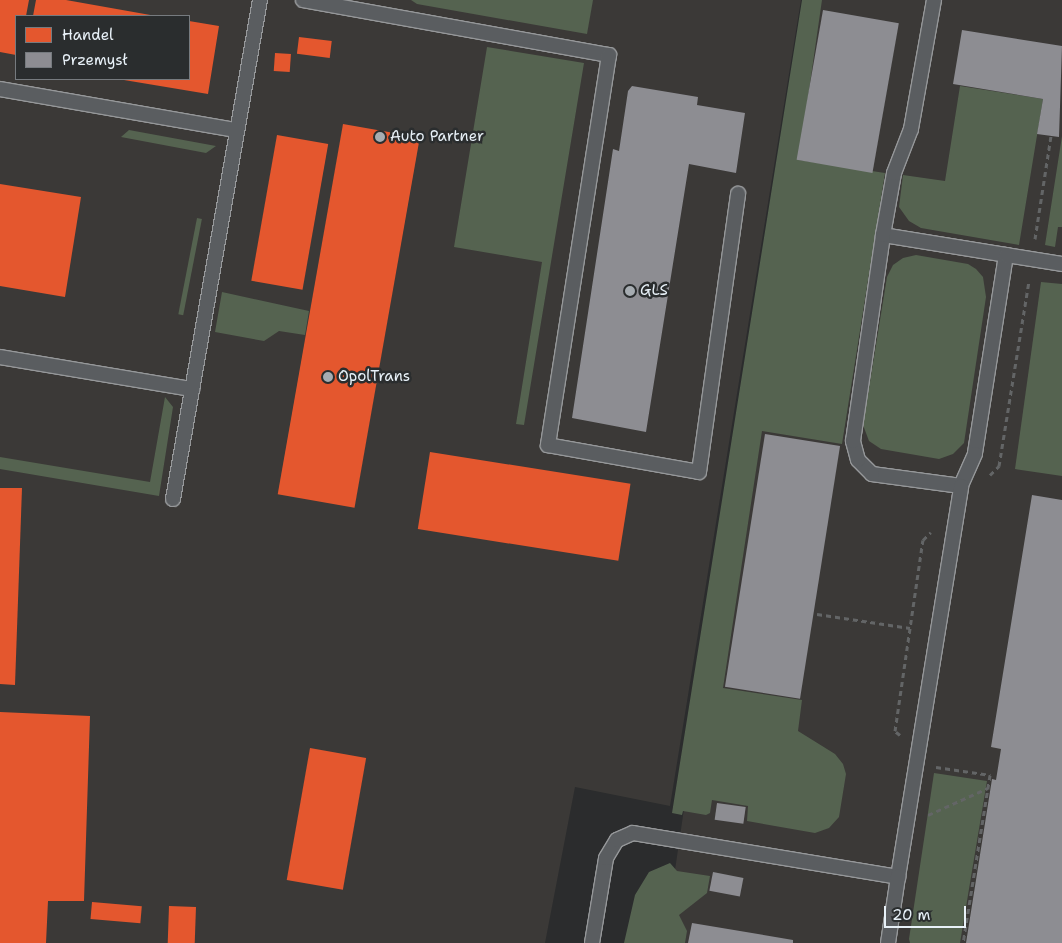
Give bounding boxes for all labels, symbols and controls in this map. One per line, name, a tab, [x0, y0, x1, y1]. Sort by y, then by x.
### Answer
legend	[15, 15, 190, 80]
text: Handel	[62, 25, 114, 45]
text: Przemysł	[62, 50, 128, 70]
place label: Auto Partner	[390, 128, 484, 146]
marker: Auto Partner	[374, 131, 386, 143]
place label: GLS	[640, 282, 668, 300]
marker: GLS	[624, 285, 636, 297]
place label: OpolTrans	[338, 368, 410, 386]
marker: OpolTrans	[322, 371, 334, 383]
scale bar	[887, 896, 970, 928]
text: 20 m	[892, 905, 931, 925]

